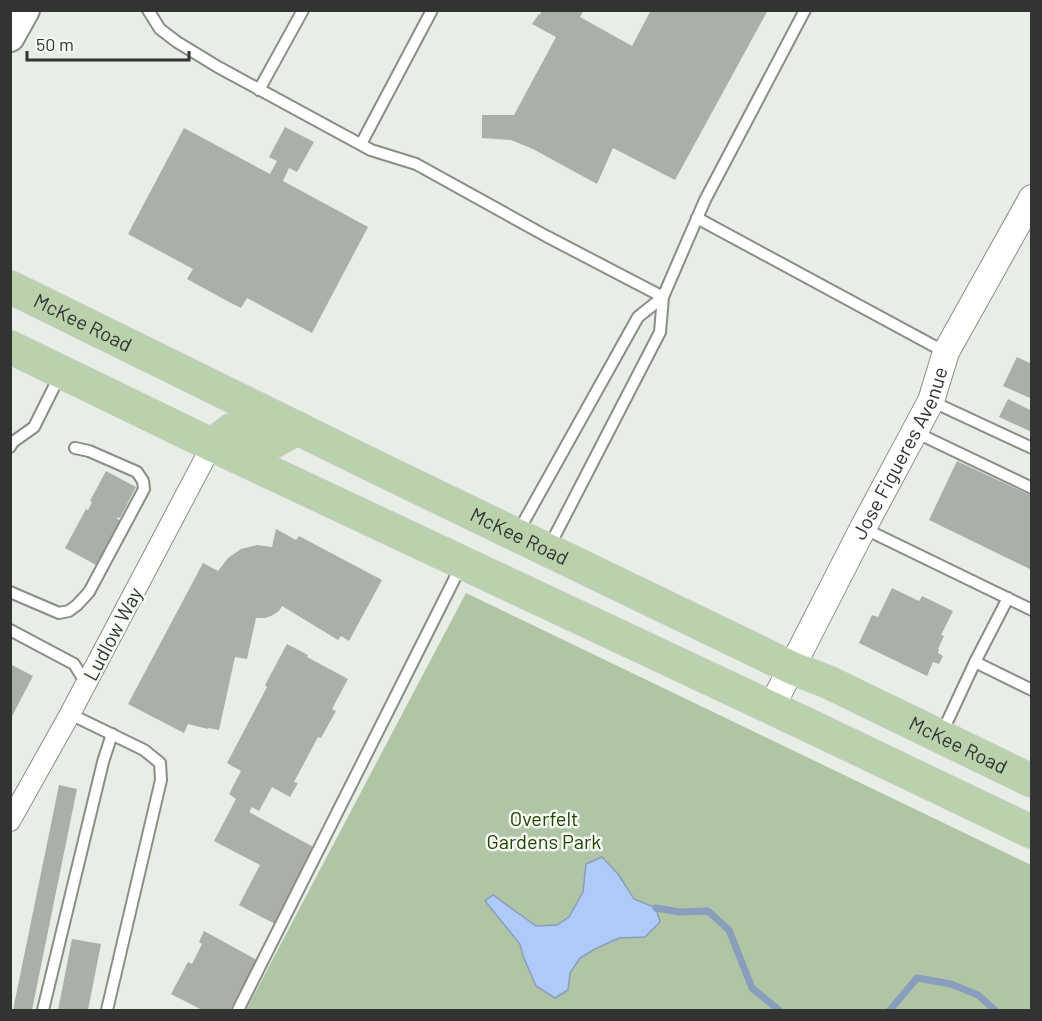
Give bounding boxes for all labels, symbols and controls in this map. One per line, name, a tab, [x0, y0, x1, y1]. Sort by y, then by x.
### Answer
scale bar	[27, 24, 189, 62]
text: 50 m	[36, 33, 74, 55]
street label: McKee Road	[30, 288, 136, 356]
street label: Jose Figueres Avenue	[846, 364, 952, 543]
street label: McKee Road	[467, 501, 573, 569]
street label: Ludlow Way	[77, 583, 147, 684]
street label: McKee Road	[905, 710, 1011, 778]
park label: Overfelt Gardens Park	[487, 806, 601, 853]

